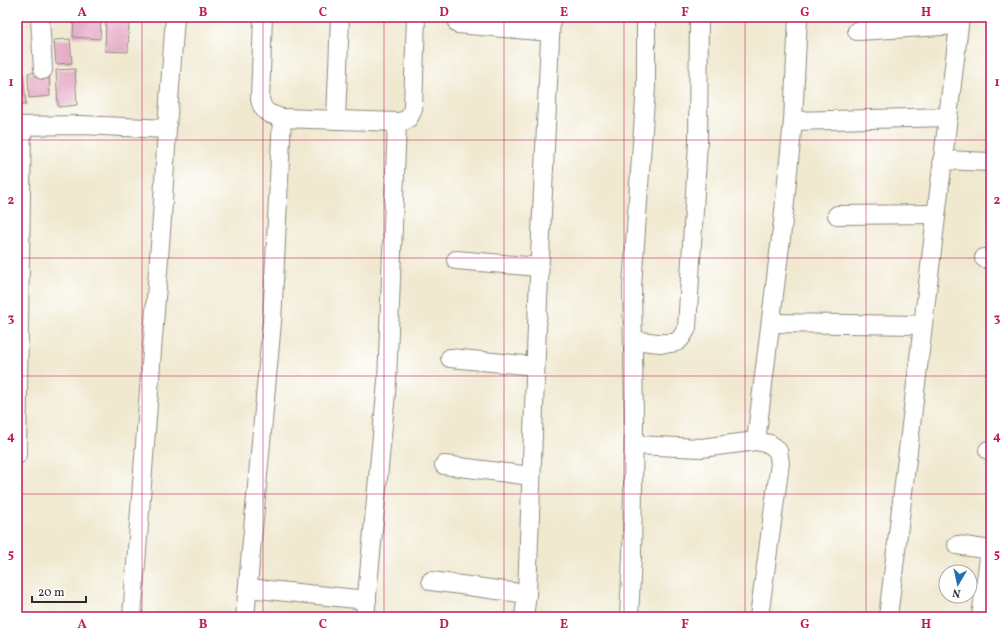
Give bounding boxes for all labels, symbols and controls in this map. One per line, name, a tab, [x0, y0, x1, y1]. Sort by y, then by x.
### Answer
text: A	[77, 4, 87, 22]
text: B	[199, 4, 208, 22]
text: C	[319, 4, 327, 22]
text: D	[439, 4, 449, 22]
text: E	[560, 4, 568, 22]
text: F	[681, 4, 689, 22]
text: G	[800, 4, 810, 22]
text: H	[921, 4, 931, 22]
text: 1	[8, 74, 14, 92]
text: 1	[994, 74, 1000, 92]
text: 2	[8, 192, 15, 210]
text: 2	[994, 192, 1001, 210]
text: 3	[8, 310, 15, 328]
text: 3	[994, 310, 1001, 328]
text: 4	[7, 428, 15, 446]
text: 4	[993, 428, 1001, 446]
text: 5	[8, 546, 14, 564]
text: 5	[994, 546, 1000, 564]
north arrow	[938, 564, 978, 604]
scale bar	[32, 578, 86, 604]
text: N	[952, 584, 962, 600]
text: 20 m	[38, 585, 65, 601]
text: A	[77, 616, 87, 634]
text: B	[199, 616, 208, 634]
text: C	[319, 616, 327, 634]
text: D	[439, 616, 449, 634]
text: E	[560, 616, 568, 634]
text: F	[681, 616, 689, 634]
text: G	[800, 616, 810, 634]
text: H	[921, 616, 931, 634]

